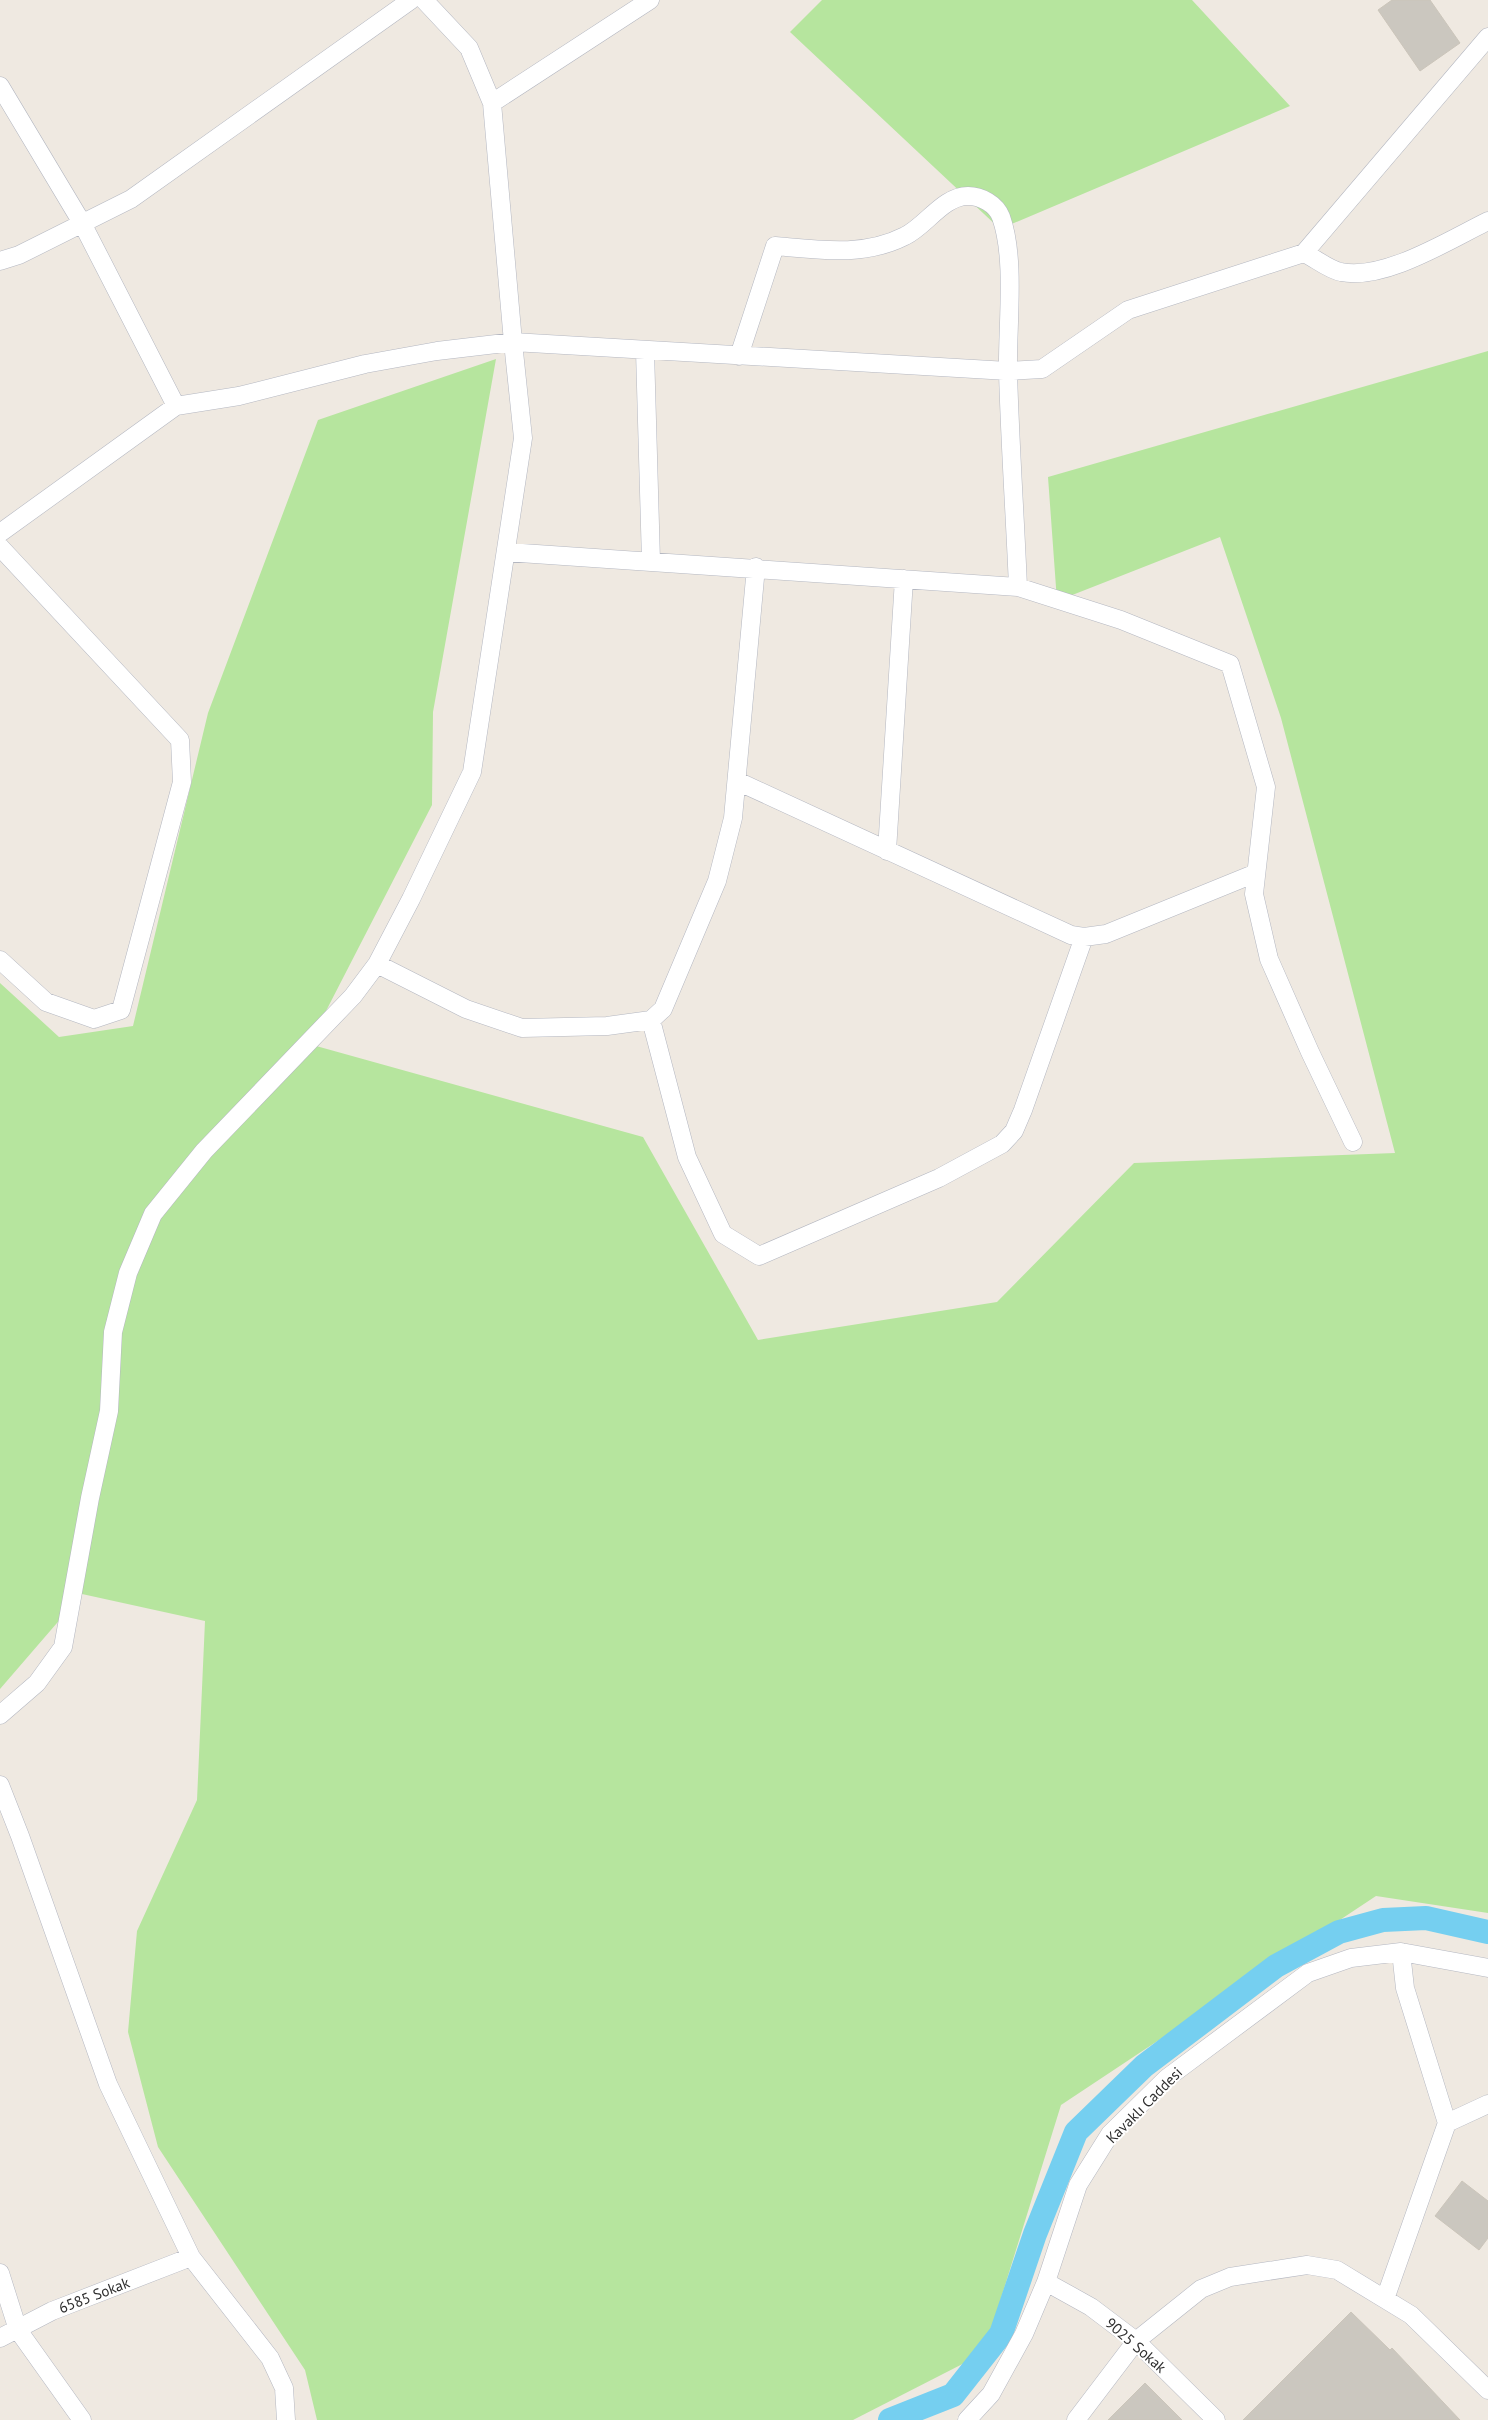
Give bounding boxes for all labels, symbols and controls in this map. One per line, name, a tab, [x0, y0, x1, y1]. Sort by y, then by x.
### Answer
street label: Kavaklı Caddesi	[1102, 2063, 1186, 2147]
street label: 6585 Sokak	[56, 2272, 133, 2317]
street label: 9025 Sokak	[1102, 2313, 1171, 2377]

